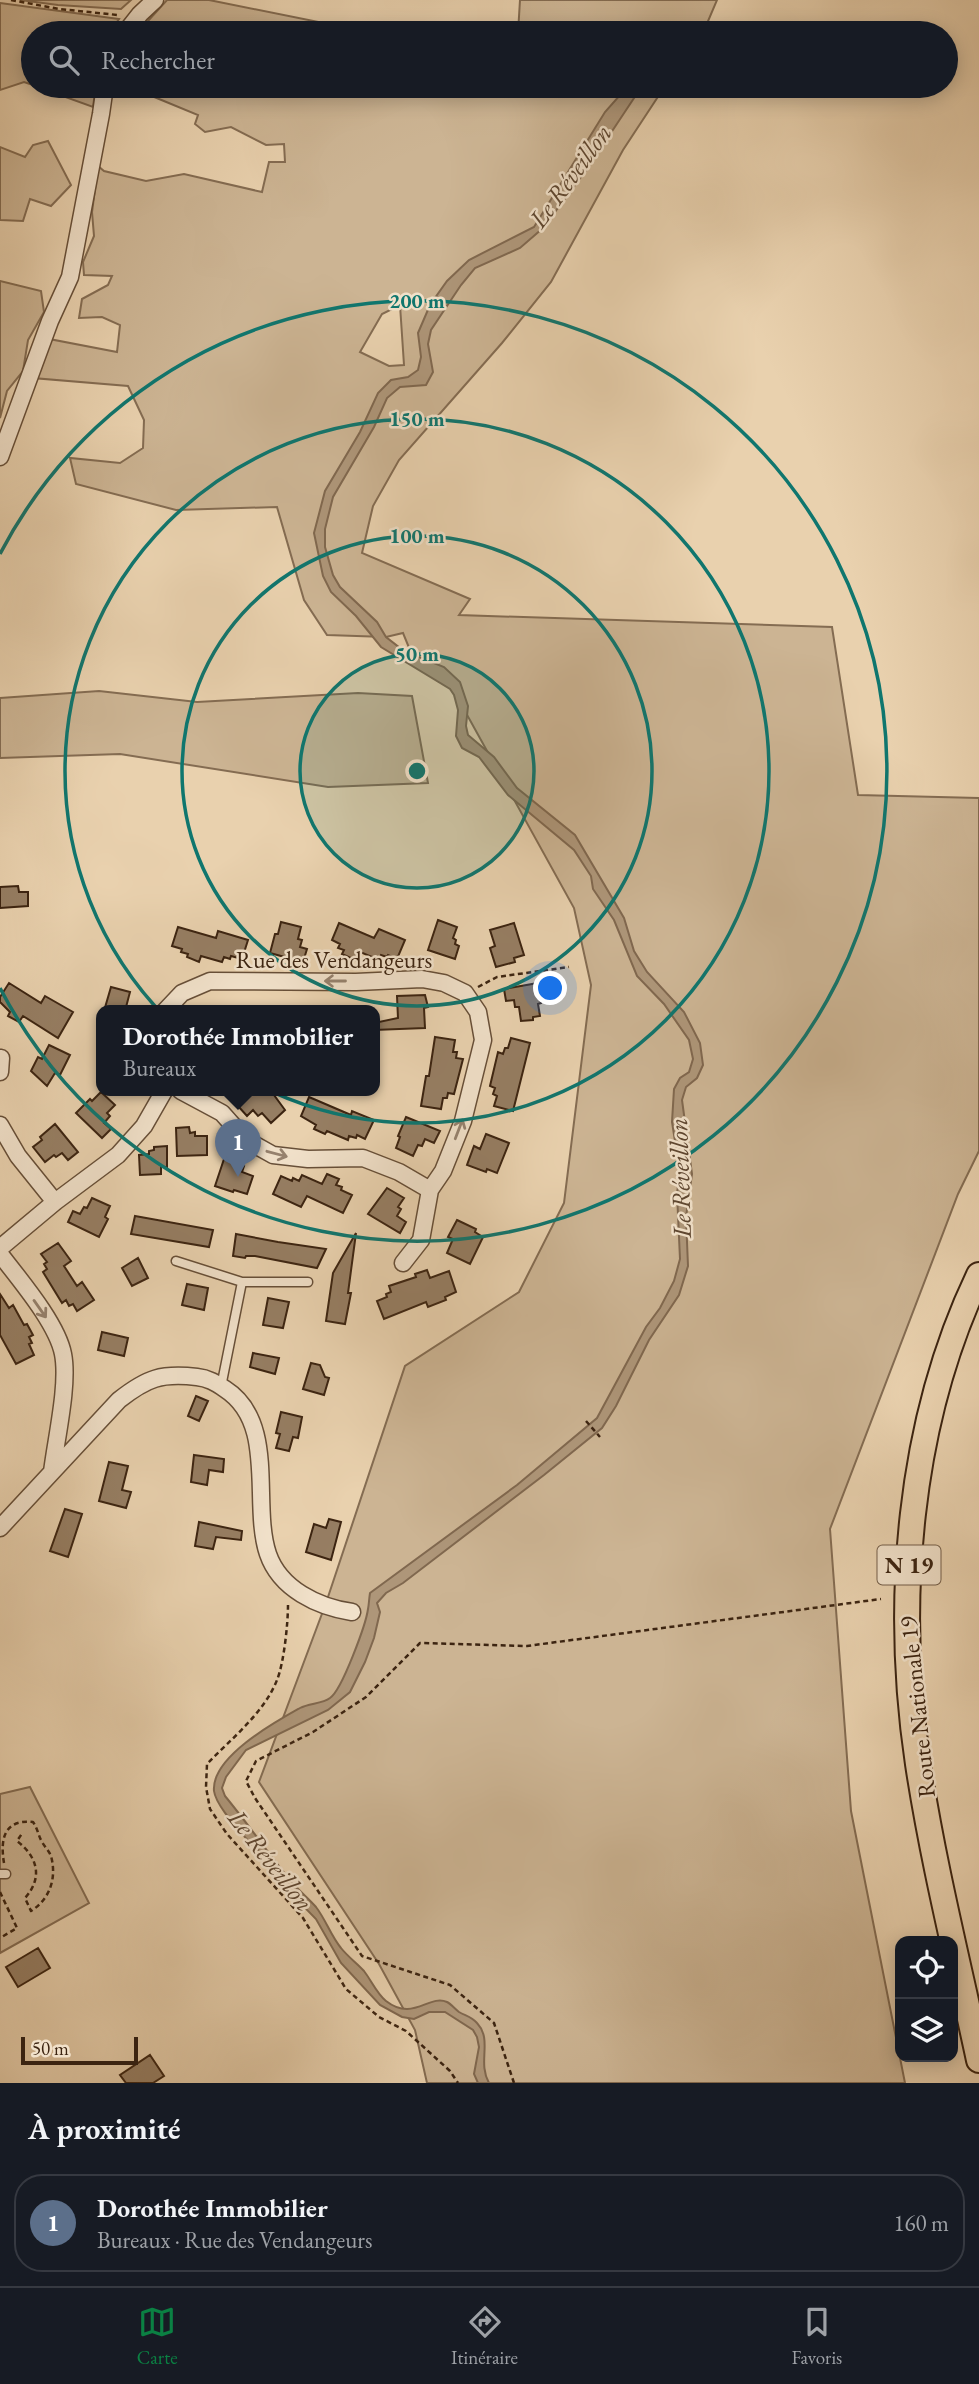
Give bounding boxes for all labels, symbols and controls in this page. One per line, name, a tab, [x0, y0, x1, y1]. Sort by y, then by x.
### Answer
search box	[21, 21, 958, 98]
icon: search	[45, 41, 83, 79]
text: Rechercher	[101, 43, 215, 77]
water label: Le Réveillon	[520, 117, 619, 236]
text: 200 m	[389, 287, 445, 314]
text: 150 m	[389, 405, 445, 432]
text: 100 m	[389, 522, 445, 549]
text: 50 m	[395, 640, 439, 667]
centre of rings	[405, 759, 429, 783]
street label: Rue des Vendangeurs	[236, 944, 432, 975]
your location	[533, 971, 567, 1005]
one-way arrow	[324, 975, 347, 988]
popup	[96, 1005, 380, 1096]
text: Dorothée Immobilier	[123, 1019, 353, 1053]
text: Bureaux	[123, 1053, 196, 1083]
water label: Le Réveillon	[661, 1117, 699, 1240]
pin: 1	[215, 1119, 261, 1177]
one-way arrow	[454, 1119, 467, 1140]
one-way arrow	[265, 1148, 288, 1161]
one-way arrow	[33, 1299, 47, 1318]
road number: N 19	[878, 1546, 940, 1584]
street label: Route Nationale 19	[892, 1614, 942, 1799]
water label: Le Réveillon	[220, 1801, 322, 1918]
map controls	[895, 1936, 958, 2062]
button: locate	[895, 1936, 958, 1999]
button: layers	[895, 1999, 958, 2062]
scale bar	[21, 2034, 138, 2066]
text: 50 m	[32, 2036, 69, 2061]
text: À proximité	[28, 2109, 180, 2148]
text: Dorothée Immobilier	[97, 2191, 328, 2225]
text: 1	[47, 2208, 59, 2238]
text: 160 m	[893, 2208, 949, 2238]
text: Bureaux · Rue des Vendangeurs	[97, 2225, 372, 2255]
tab: Carte	[137, 2303, 178, 2370]
tab: Itinéraire	[451, 2303, 518, 2370]
tab: Favoris	[791, 2303, 842, 2370]

